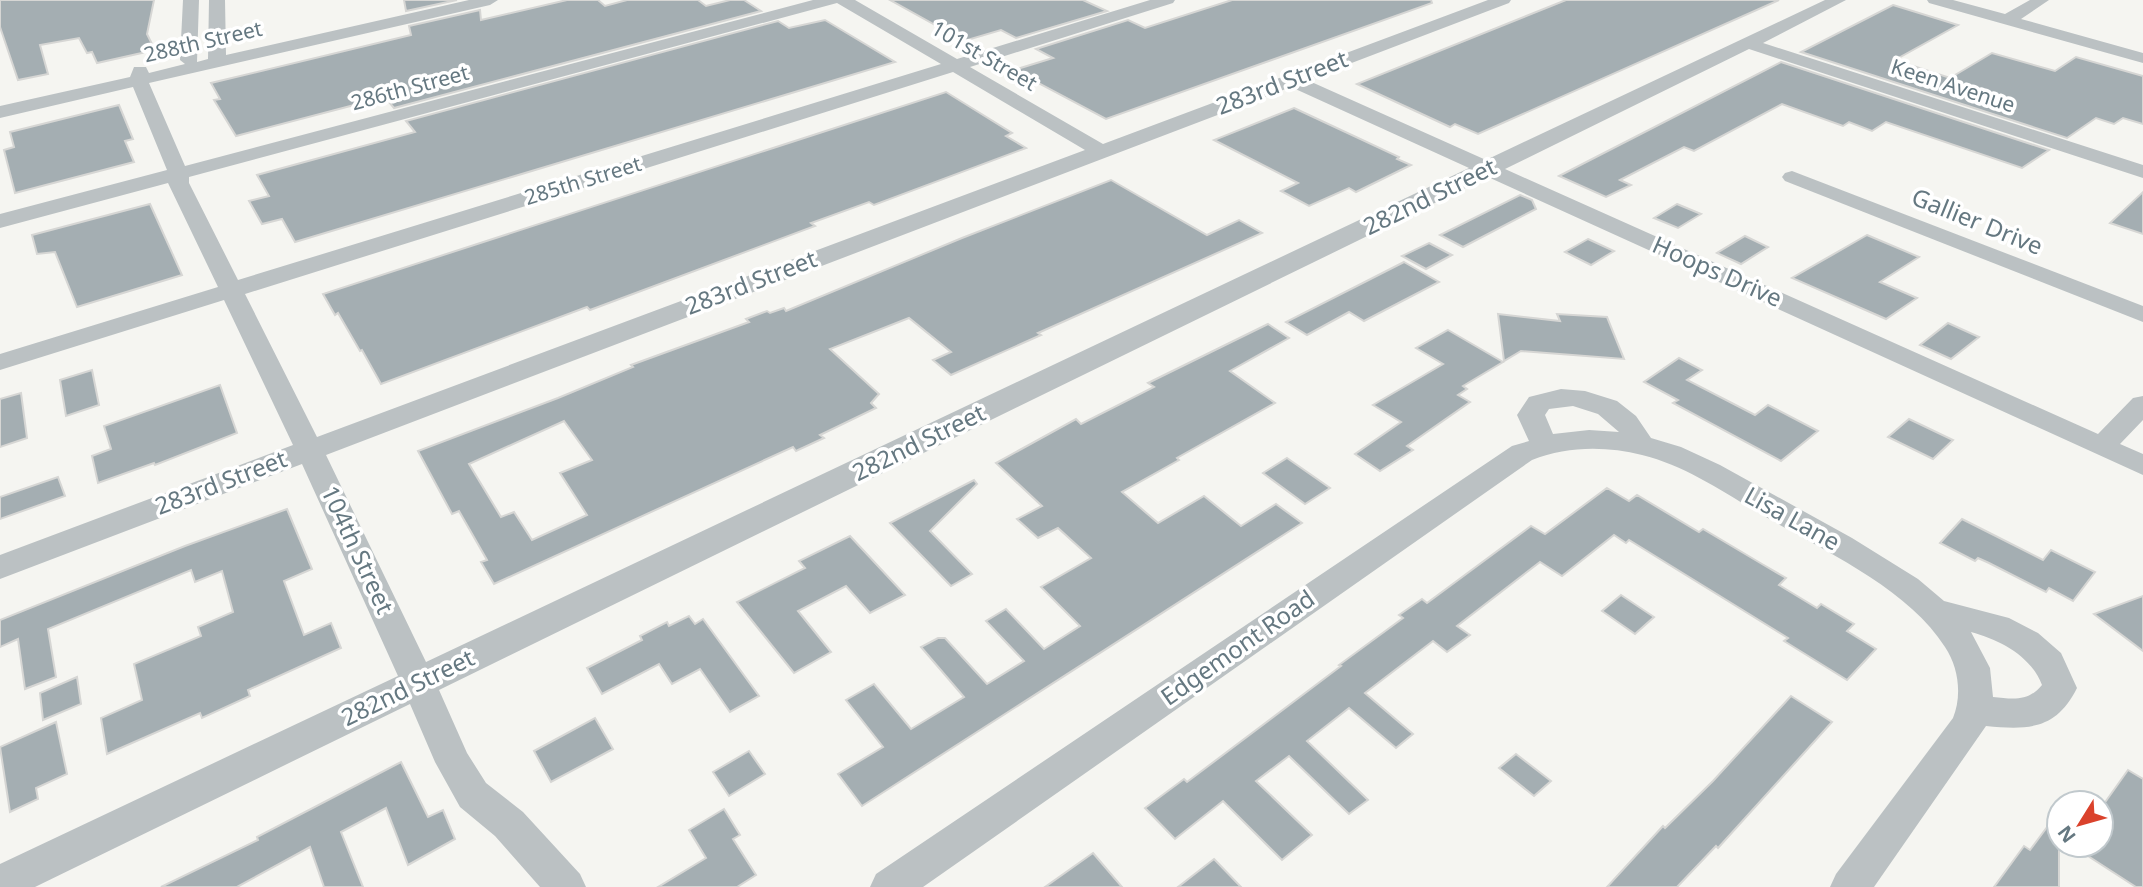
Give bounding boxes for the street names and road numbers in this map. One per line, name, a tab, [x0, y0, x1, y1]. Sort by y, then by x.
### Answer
street label: 288th Street	[141, 14, 265, 68]
street label: 101st Street	[926, 14, 1043, 97]
street label: 283rd Street	[1211, 41, 1352, 122]
street label: Keen Avenue	[1888, 52, 2019, 118]
street label: 286th Street	[348, 58, 472, 116]
street label: 285th Street	[521, 149, 645, 211]
street label: 282nd Street	[1357, 149, 1502, 242]
street label: Gallier Drive	[1907, 179, 2048, 262]
street label: Hoops Drive	[1648, 227, 1788, 314]
street label: 283rd Street	[680, 241, 821, 322]
street label: 282nd Street	[846, 395, 991, 488]
street label: 283rd Street	[150, 441, 291, 522]
street label: Lisa Lane	[1739, 478, 1846, 557]
street label: 104th Street	[314, 480, 403, 619]
street label: Edgemont Road	[1154, 581, 1321, 712]
street label: 282nd Street	[335, 640, 480, 733]

